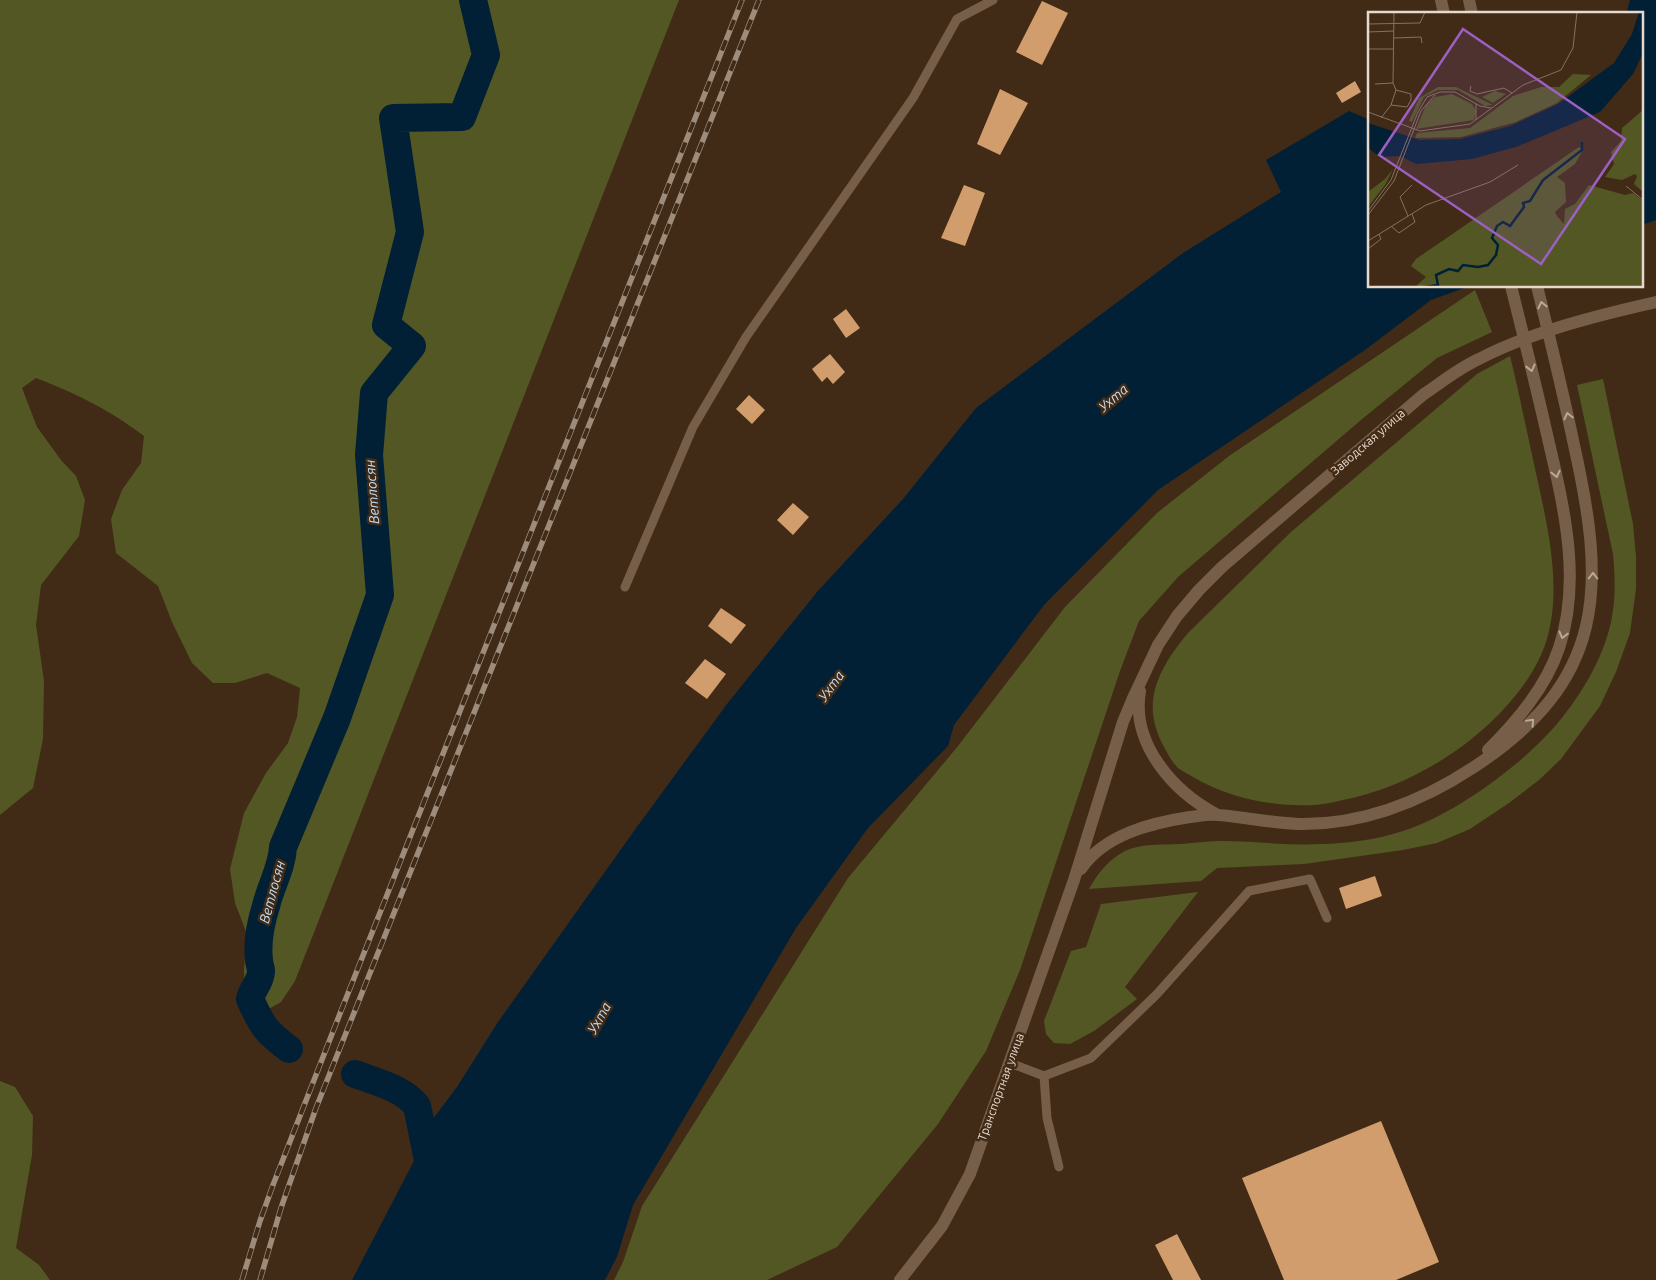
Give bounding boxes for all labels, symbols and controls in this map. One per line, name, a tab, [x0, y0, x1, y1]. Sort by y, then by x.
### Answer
inset map	[1368, 12, 1644, 288]
one-way arrow	[1537, 301, 1548, 310]
one-way arrow	[1525, 363, 1536, 372]
water label: Ухта	[1094, 381, 1131, 416]
street label: Заводская улица	[1328, 406, 1407, 477]
one-way arrow	[1563, 412, 1574, 421]
water label: Ветлосян	[362, 459, 382, 525]
one-way arrow	[1550, 469, 1561, 478]
one-way arrow	[1588, 572, 1598, 580]
one-way arrow	[1558, 630, 1569, 639]
water label: Ухта	[814, 667, 848, 705]
one-way arrow	[1525, 719, 1534, 728]
water label: Ветлосян	[256, 859, 288, 925]
water label: Ухта	[583, 999, 614, 1037]
street label: Транспортная улица	[975, 1031, 1026, 1142]

